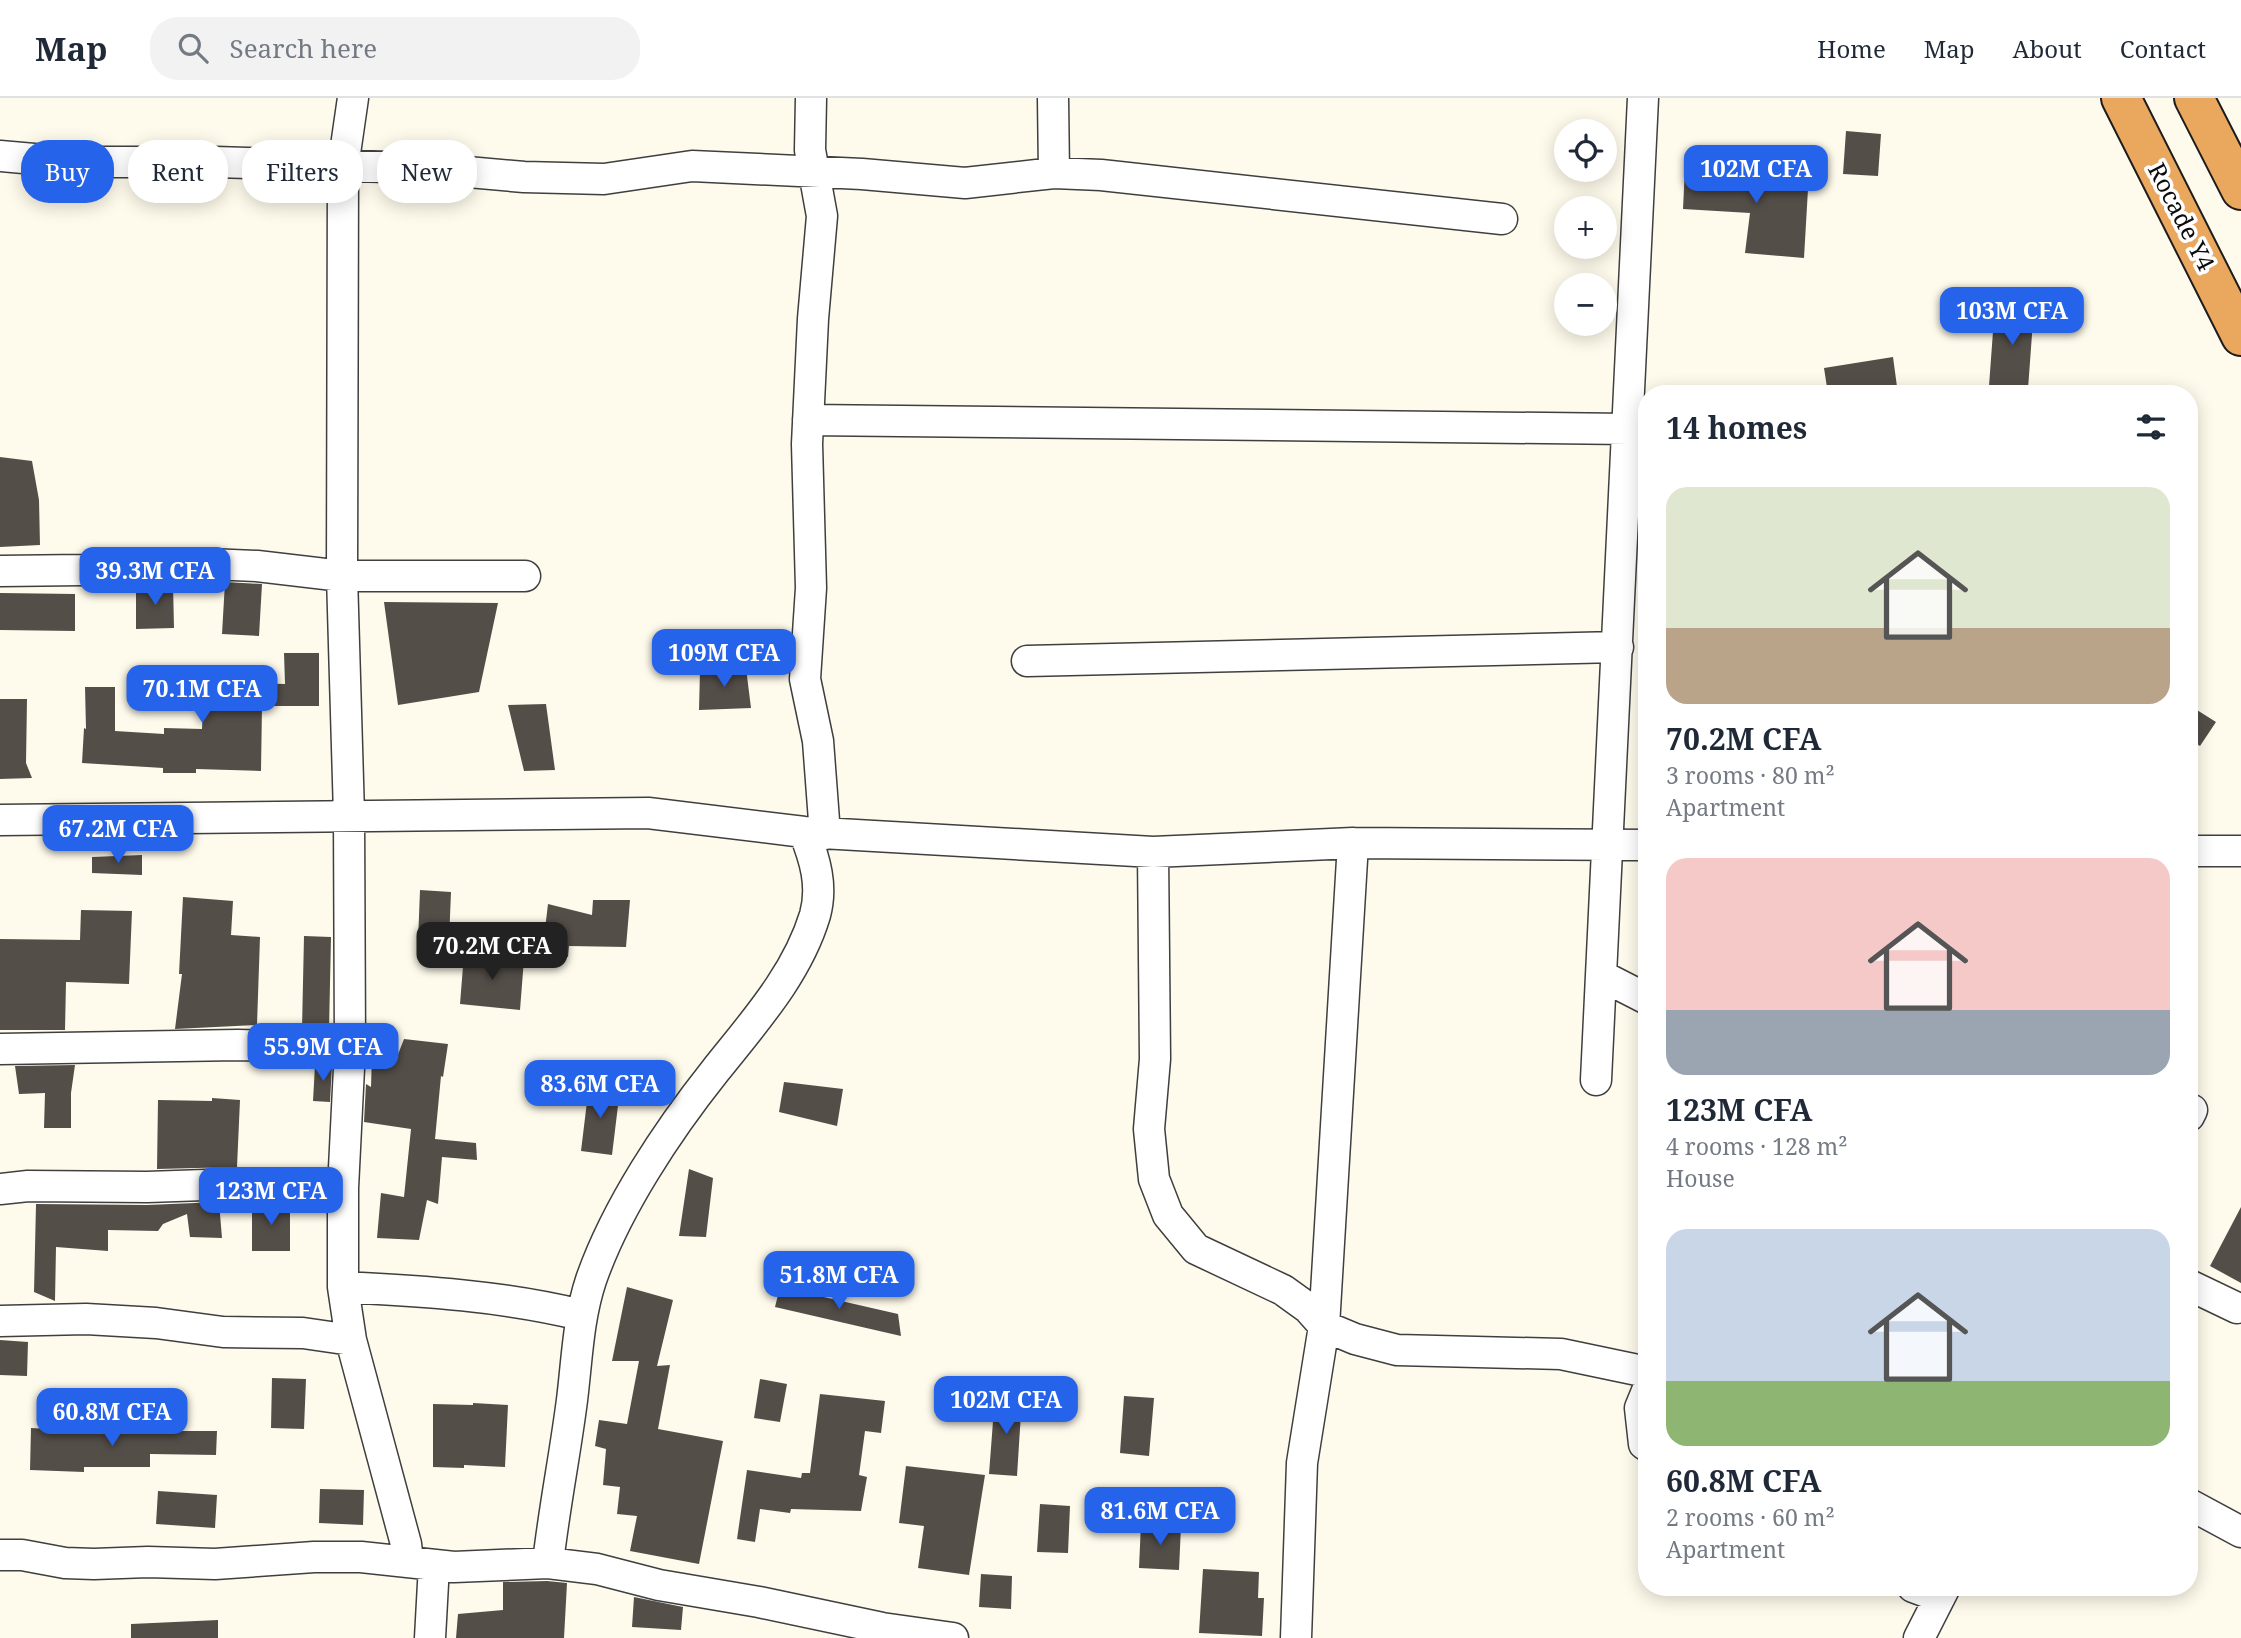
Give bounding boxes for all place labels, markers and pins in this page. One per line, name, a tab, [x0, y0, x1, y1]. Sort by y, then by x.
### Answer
pin: 102M CFA	[1684, 146, 1828, 205]
pin: 103M CFA	[1940, 288, 2084, 347]
pin: 39.3M CFA	[75, 547, 235, 607]
pin: 109M CFA	[652, 630, 796, 689]
pin: 70.1M CFA	[122, 666, 282, 725]
pin: 67.2M CFA	[38, 806, 198, 865]
pin: 70.2M CFA	[412, 922, 572, 982]
pin: 55.9M CFA	[243, 1024, 403, 1083]
pin: 83.6M CFA	[520, 1060, 680, 1120]
pin: 123M CFA	[199, 1168, 343, 1227]
pin: 51.8M CFA	[759, 1252, 919, 1311]
pin: 102M CFA	[934, 1376, 1078, 1436]
pin: 60.8M CFA	[32, 1388, 192, 1448]
pin: 81.6M CFA	[1080, 1488, 1240, 1547]

